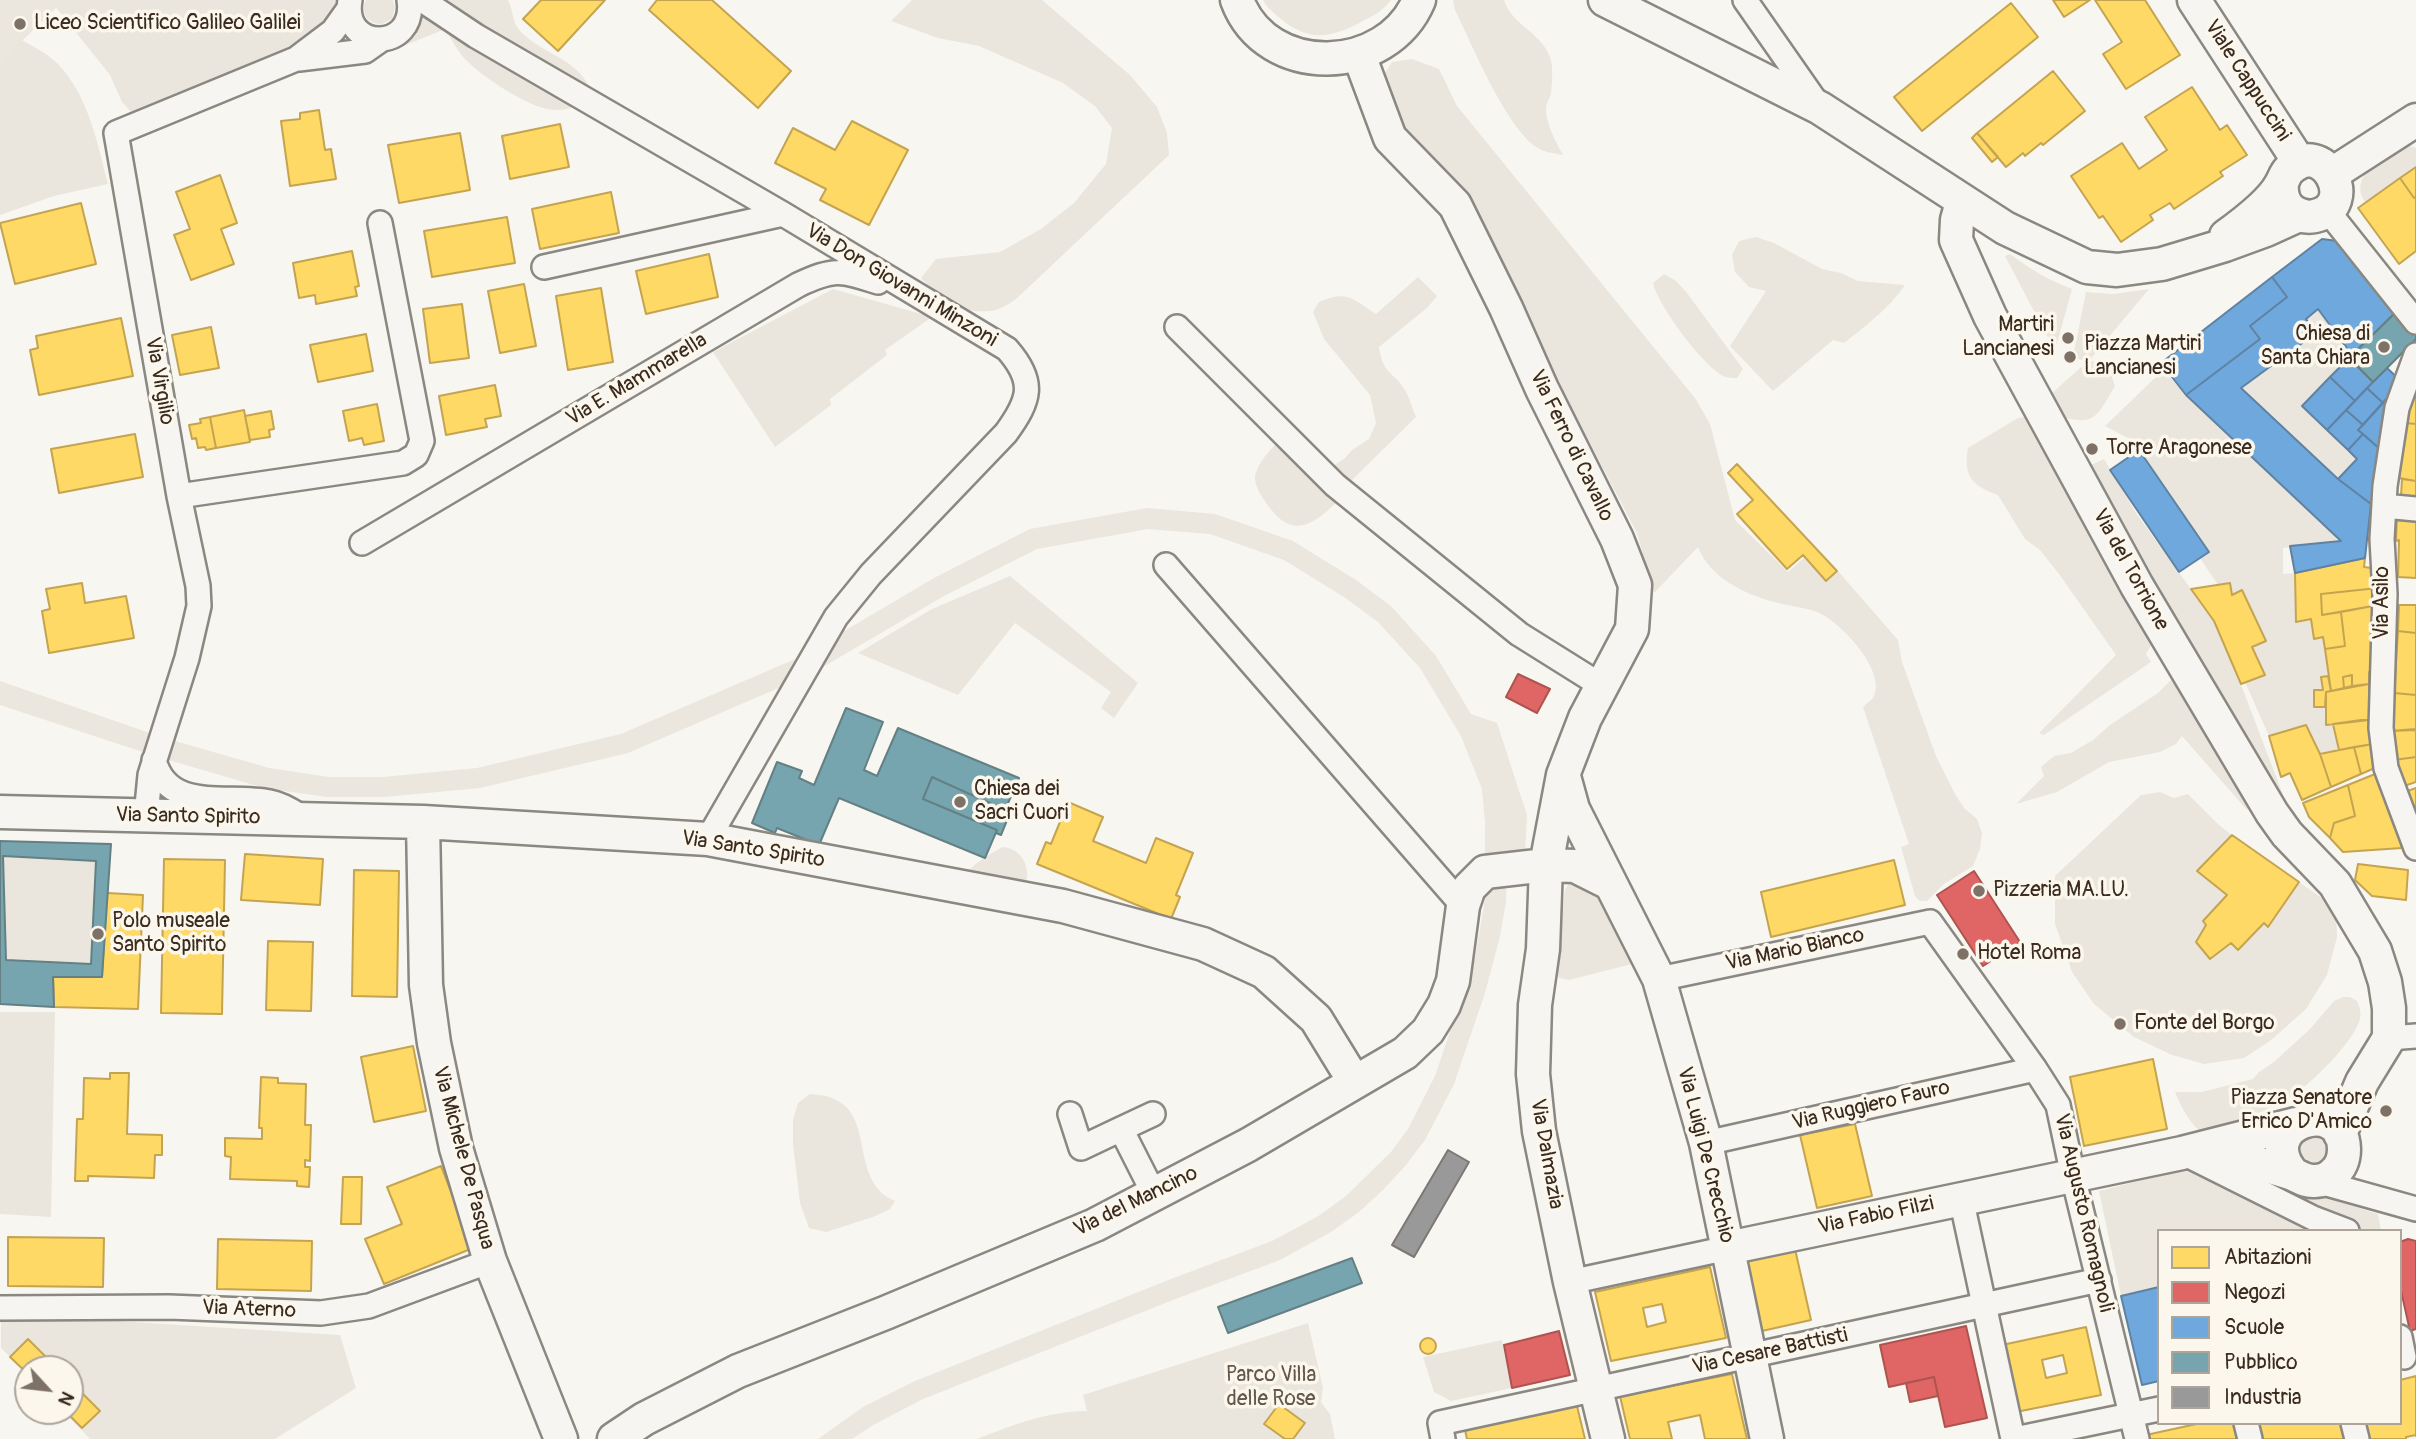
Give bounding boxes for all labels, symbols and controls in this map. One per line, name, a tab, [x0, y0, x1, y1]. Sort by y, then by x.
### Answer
place label: Liceo Scientifico Galileo Galilei	[34, 11, 301, 37]
marker: Liceo Scientifico Galileo Galilei	[12, 16, 28, 32]
street label: Viale Cappuccini	[2198, 16, 2296, 146]
street label: Via Don Giovanni Minzoni	[801, 219, 1001, 353]
place label: Martiri Lancianesi	[1962, 313, 2054, 363]
place label: Chiesa di Santa Chiara	[2260, 322, 2370, 372]
street label: Via E. Mammarella	[562, 328, 712, 432]
marker: Martiri Lancianesi	[2060, 330, 2076, 346]
place label: Piazza Martiri Lancianesi	[2084, 332, 2201, 382]
street label: Via Virgilio	[139, 335, 179, 427]
marker: Chiesa di Santa Chiara	[2376, 339, 2392, 355]
marker: Piazza Martiri Lancianesi	[2062, 349, 2078, 365]
street label: Via Ferro di Cavallo	[1523, 366, 1619, 526]
place label: Torre Aragonese	[2106, 436, 2252, 462]
marker: Torre Aragonese	[2084, 441, 2100, 457]
street label: Via del Torrione	[2086, 505, 2174, 635]
street label: Via Asilo	[2370, 566, 2396, 640]
place label: Chiesa dei Sacri Cuori	[974, 777, 1068, 827]
marker: Chiesa dei Sacri Cuori	[952, 794, 968, 810]
street label: Via Santo Spirito	[115, 803, 261, 831]
street label: Via Santo Spirito	[679, 826, 827, 874]
place label: Pizzeria MA.LU.	[1993, 878, 2129, 904]
marker: Pizzeria MA.LU.	[1971, 883, 1987, 899]
place label: Polo museale Santo Spirito	[112, 909, 230, 959]
street label: Via Mario Bianco	[1723, 923, 1867, 977]
marker: Polo museale Santo Spirito	[90, 926, 106, 942]
place label: Hotel Roma	[1977, 941, 2081, 967]
marker: Hotel Roma	[1955, 946, 1971, 962]
place label: Fonte del Borgo	[2134, 1011, 2275, 1037]
marker: Fonte del Borgo	[2112, 1016, 2128, 1032]
street label: Via Michele De Pasqua	[426, 1064, 500, 1252]
street label: Via Luigi De Crecchio	[1671, 1064, 1739, 1246]
street label: Via Ruggiero Fauro	[1790, 1076, 1952, 1136]
place label: Piazza Senatore Errico D'Amico	[2230, 1086, 2372, 1136]
street label: Via Dalmazia	[1524, 1097, 1568, 1211]
marker: Piazza Senatore Errico D'Amico	[2378, 1103, 2394, 1119]
street label: Via Augusto Romagnoli	[2048, 1111, 2118, 1315]
street label: Via del Mancino	[1070, 1161, 1202, 1243]
street label: Via Fabio Filzi	[1816, 1191, 1936, 1241]
legend	[2157, 1229, 2402, 1425]
text: Abitazioni	[2224, 1244, 2311, 1271]
text: Negozi	[2224, 1279, 2285, 1306]
street label: Via Aterno	[202, 1296, 296, 1324]
text: Scuole	[2224, 1314, 2284, 1341]
street label: Via Cesare Battisti	[1690, 1323, 1850, 1381]
text: Pubblico	[2224, 1349, 2297, 1376]
north arrow	[14, 1355, 84, 1425]
park label: Parco Villa delle Rose	[1226, 1363, 1316, 1413]
text: Industria	[2224, 1384, 2302, 1411]
text: N	[52, 1387, 80, 1410]

